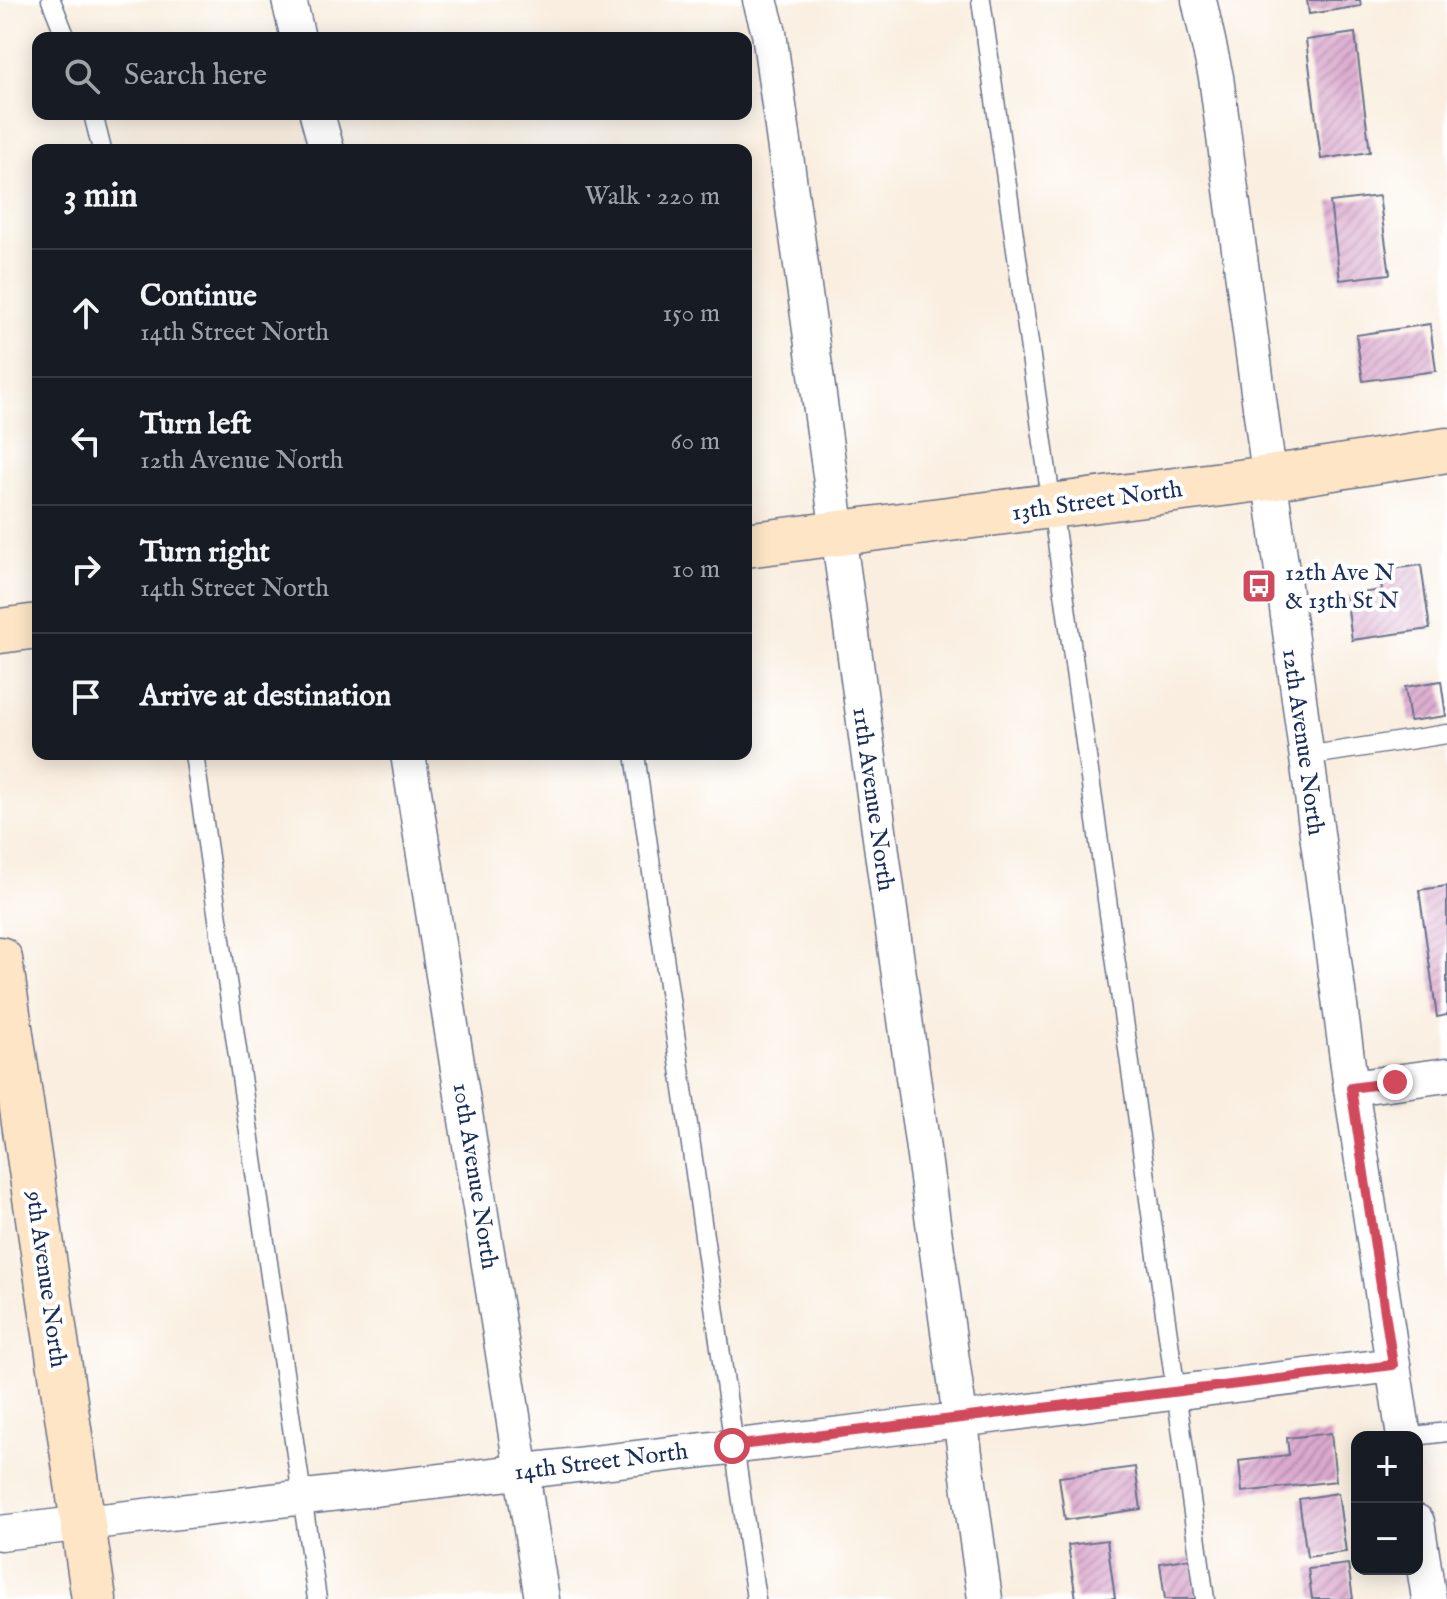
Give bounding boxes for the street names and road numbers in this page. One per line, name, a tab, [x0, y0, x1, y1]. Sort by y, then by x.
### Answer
street label: 13th Street North	[1010, 474, 1185, 529]
street label: 12th Avenue North	[1274, 647, 1331, 838]
street label: 11th Avenue North	[844, 705, 901, 893]
street label: 10th Avenue North	[444, 1081, 505, 1272]
street label: 9th Avenue North	[18, 1188, 73, 1370]
street label: 14th Street North	[513, 1436, 690, 1489]

